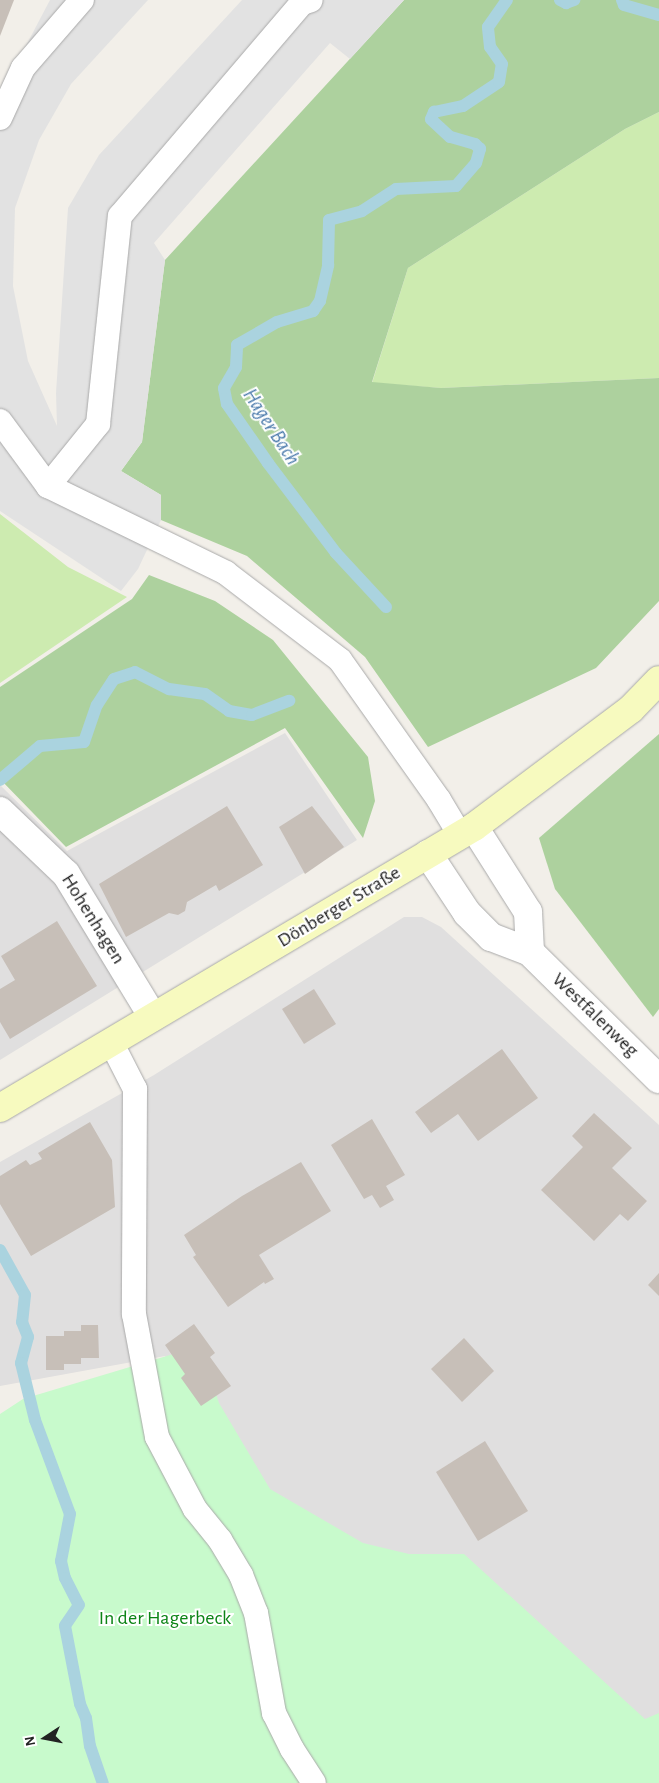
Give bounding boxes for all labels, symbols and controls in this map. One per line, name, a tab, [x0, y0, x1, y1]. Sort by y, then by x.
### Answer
water label: Hager Bach	[237, 384, 305, 470]
street label: Dönberger Straße	[273, 861, 405, 953]
street label: Hohenhagen	[56, 869, 130, 969]
street label: Westfalenweg	[547, 968, 643, 1062]
park label: In der Hagerbeck	[99, 1606, 231, 1630]
north arrow	[20, 1713, 70, 1763]
text: N	[22, 1735, 38, 1747]

